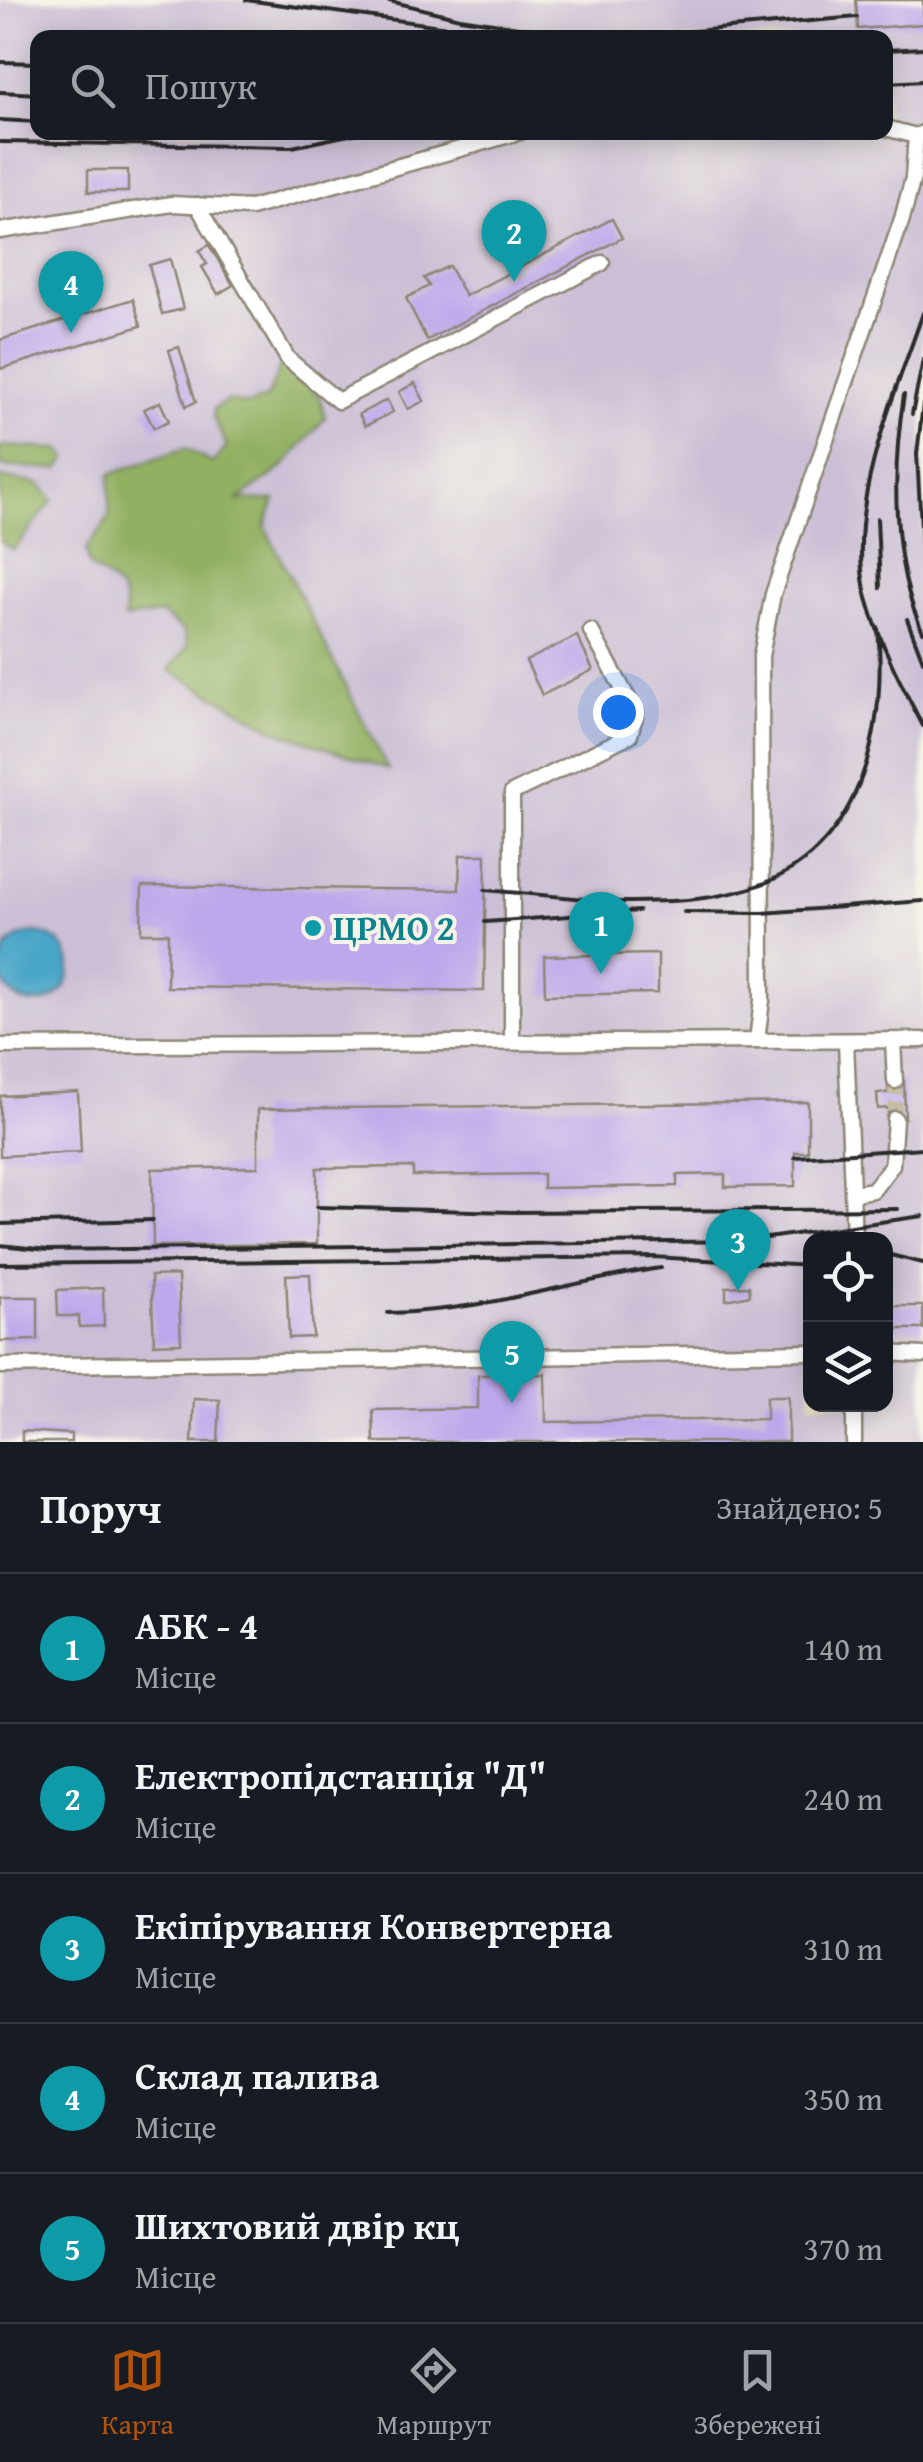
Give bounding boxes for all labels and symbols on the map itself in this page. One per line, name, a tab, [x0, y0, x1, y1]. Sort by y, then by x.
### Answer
pin: 2	[482, 200, 546, 282]
pin: 4	[38, 250, 104, 333]
your location	[593, 687, 644, 738]
pin: 1	[568, 892, 634, 974]
place label: ЦРМО 2	[333, 902, 455, 953]
marker: ЦРМО 2	[302, 917, 324, 939]
pin: 3	[706, 1208, 770, 1291]
pin: 5	[480, 1320, 544, 1403]

